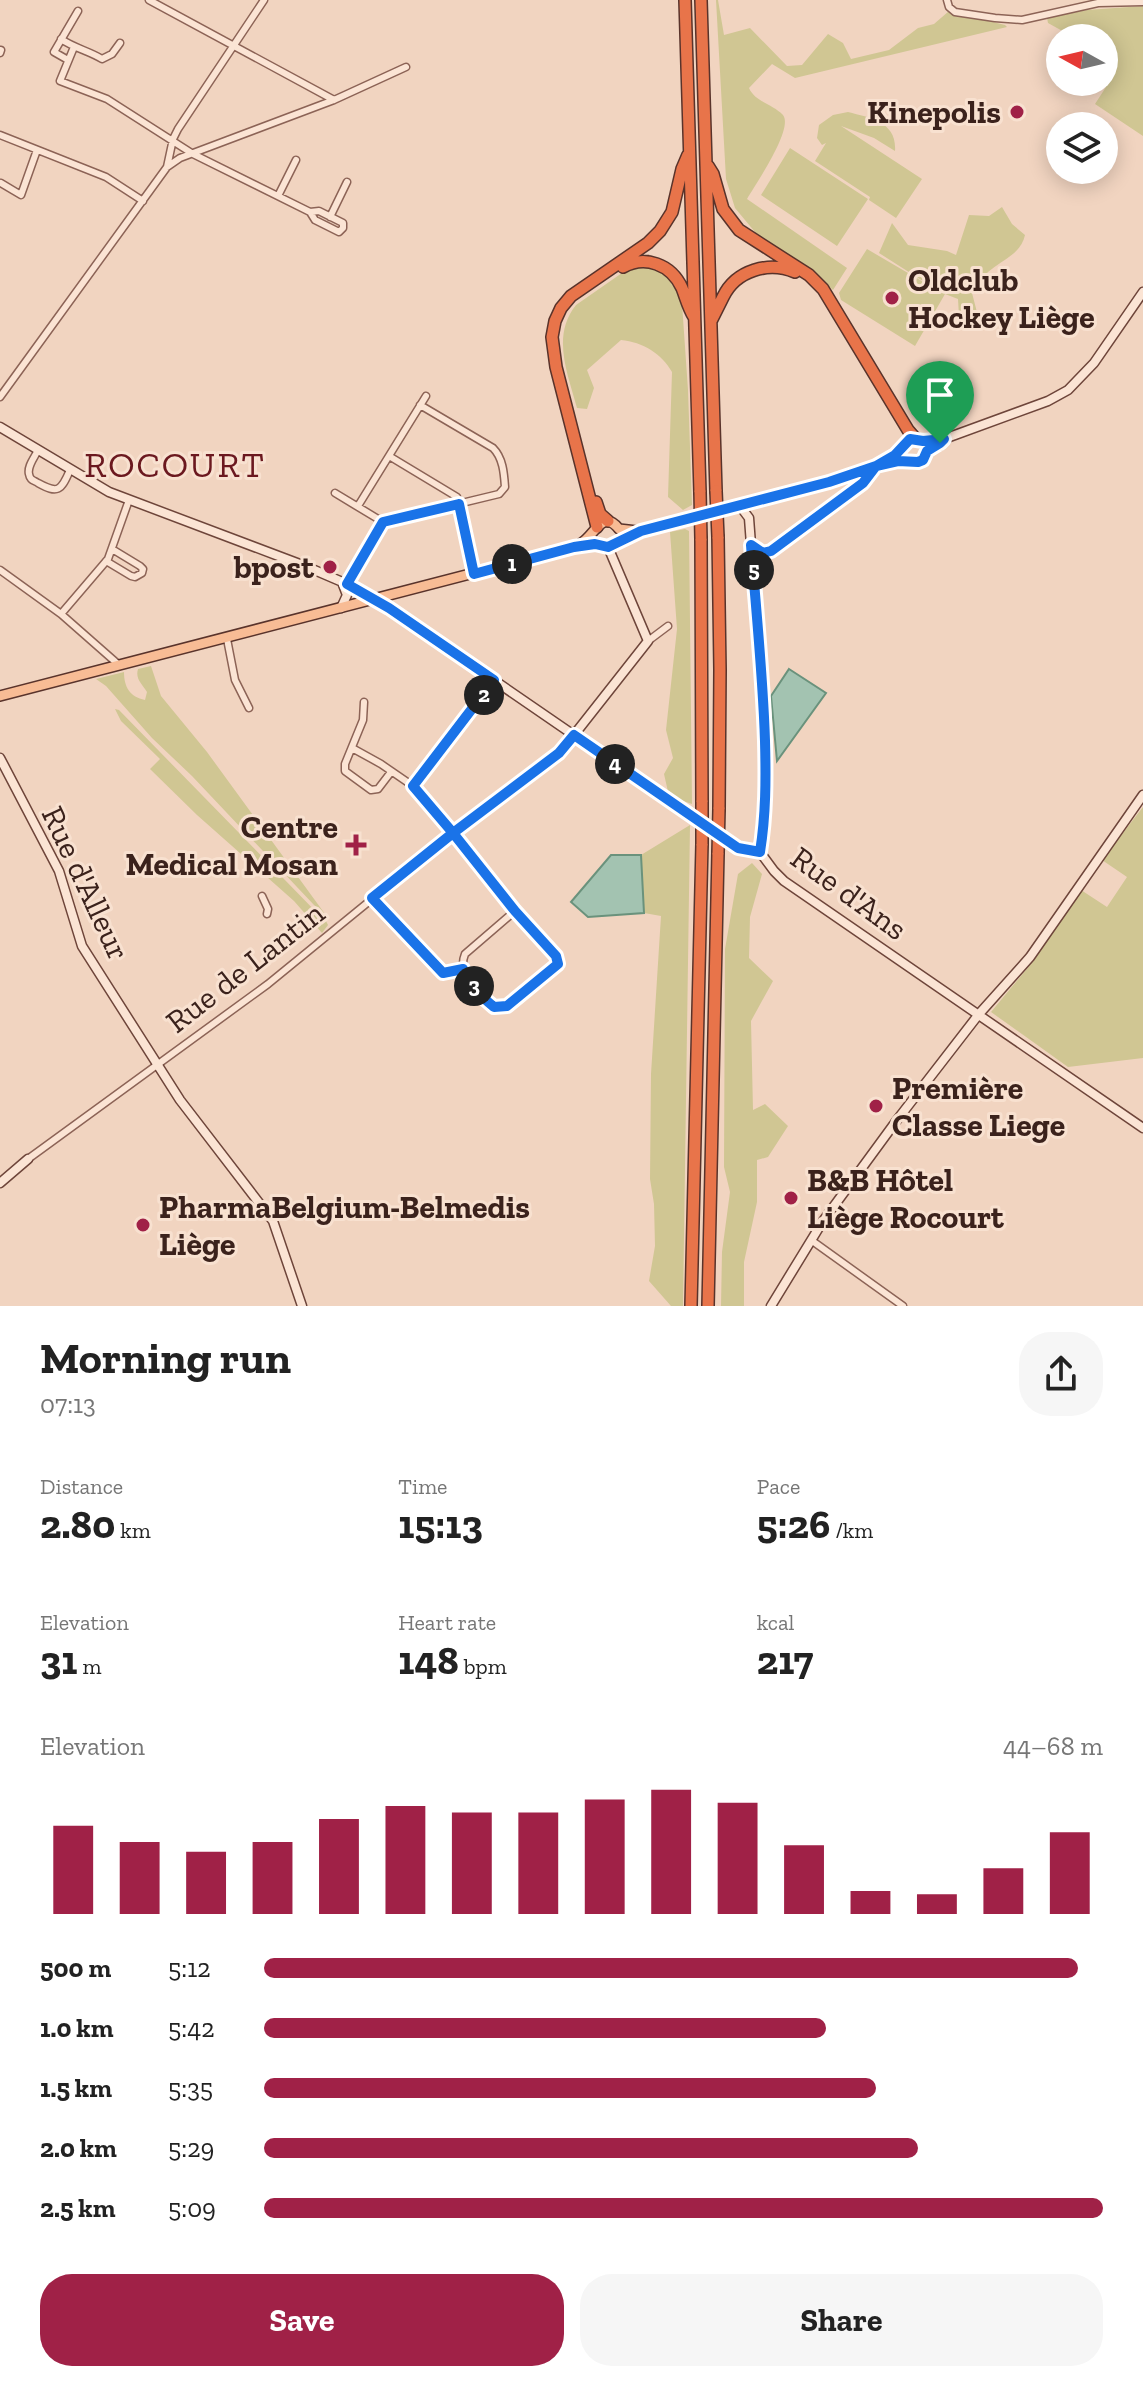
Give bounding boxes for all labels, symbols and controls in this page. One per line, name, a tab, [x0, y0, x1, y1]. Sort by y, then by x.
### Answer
north arrow	[1046, 24, 1118, 96]
map controls	[1046, 24, 1118, 184]
place label: Kinepolis	[867, 93, 1001, 131]
marker: Kinepolis	[1008, 103, 1026, 121]
button: layers	[1046, 112, 1118, 184]
place label: Oldclub Hockey Liège	[908, 261, 1095, 336]
marker: Oldclub Hockey Liège	[883, 289, 901, 307]
pin	[906, 361, 974, 443]
icon: arrive	[918, 373, 962, 417]
district label: ROCOURT	[84, 443, 266, 486]
pin: 1	[492, 544, 532, 584]
place label: bpost	[233, 548, 314, 586]
text: 1	[508, 550, 516, 577]
pin: 5	[734, 550, 774, 590]
text: 5	[748, 556, 760, 583]
marker: bpost	[321, 558, 339, 576]
pin: 2	[464, 675, 504, 715]
text: 2	[478, 681, 490, 708]
pin: 4	[595, 744, 635, 784]
text: 4	[609, 750, 621, 777]
street label: Rue d'Alleur	[34, 800, 138, 966]
place label: Centre Medical Mosan	[125, 808, 338, 883]
marker: Centre Medical Mosan	[345, 834, 367, 856]
street label: Rue d'Ans	[783, 838, 915, 948]
street label: Rue de Lantin	[158, 893, 332, 1041]
pin: 3	[454, 966, 494, 1006]
text: 3	[468, 972, 480, 999]
place label: Première Classe Liege	[892, 1069, 1065, 1144]
marker: Première Classe Liege	[867, 1097, 885, 1115]
place label: B&B Hôtel Liège Rocourt	[807, 1161, 1004, 1236]
place label: PharmaBelgium-Belmedis Liège	[159, 1188, 530, 1263]
marker: B&B Hôtel Liège Rocourt	[782, 1189, 800, 1207]
marker: PharmaBelgium-Belmedis Liège	[134, 1216, 152, 1234]
text: Morning run	[40, 1331, 291, 1384]
button: share	[1019, 1332, 1103, 1416]
text: 07:13	[40, 1388, 96, 1420]
text: Distance	[40, 1473, 123, 1500]
text: Time	[398, 1473, 447, 1500]
text: Pace	[757, 1473, 800, 1500]
text: 2.80	[40, 1500, 115, 1548]
text: 15:13	[398, 1500, 483, 1548]
text: 5:26	[757, 1500, 830, 1548]
text: km	[115, 1517, 151, 1544]
text: /km	[830, 1517, 873, 1544]
text: Elevation	[40, 1609, 129, 1636]
text: Heart rate	[398, 1609, 496, 1636]
text: kcal	[757, 1609, 794, 1636]
text: 31	[40, 1636, 77, 1684]
text: 148	[398, 1636, 459, 1684]
text: 217	[757, 1636, 813, 1684]
text: m	[77, 1653, 101, 1680]
text: bpm	[459, 1653, 507, 1680]
text: Elevation	[40, 1730, 145, 1762]
text: 44–68 m	[1003, 1730, 1103, 1762]
text: 500 m	[40, 1952, 111, 1984]
text: 5:12	[168, 1952, 211, 1984]
text: 1.0 km	[40, 2012, 113, 2044]
text: 5:42	[168, 2012, 215, 2044]
text: 1.5 km	[40, 2072, 112, 2104]
text: 5:35	[168, 2072, 213, 2104]
text: 2.0 km	[40, 2132, 117, 2164]
text: 5:29	[168, 2132, 214, 2164]
text: 2.5 km	[40, 2192, 115, 2224]
text: 5:09	[168, 2192, 216, 2224]
button: Save	[40, 2274, 564, 2366]
button: Share	[580, 2274, 1103, 2366]

